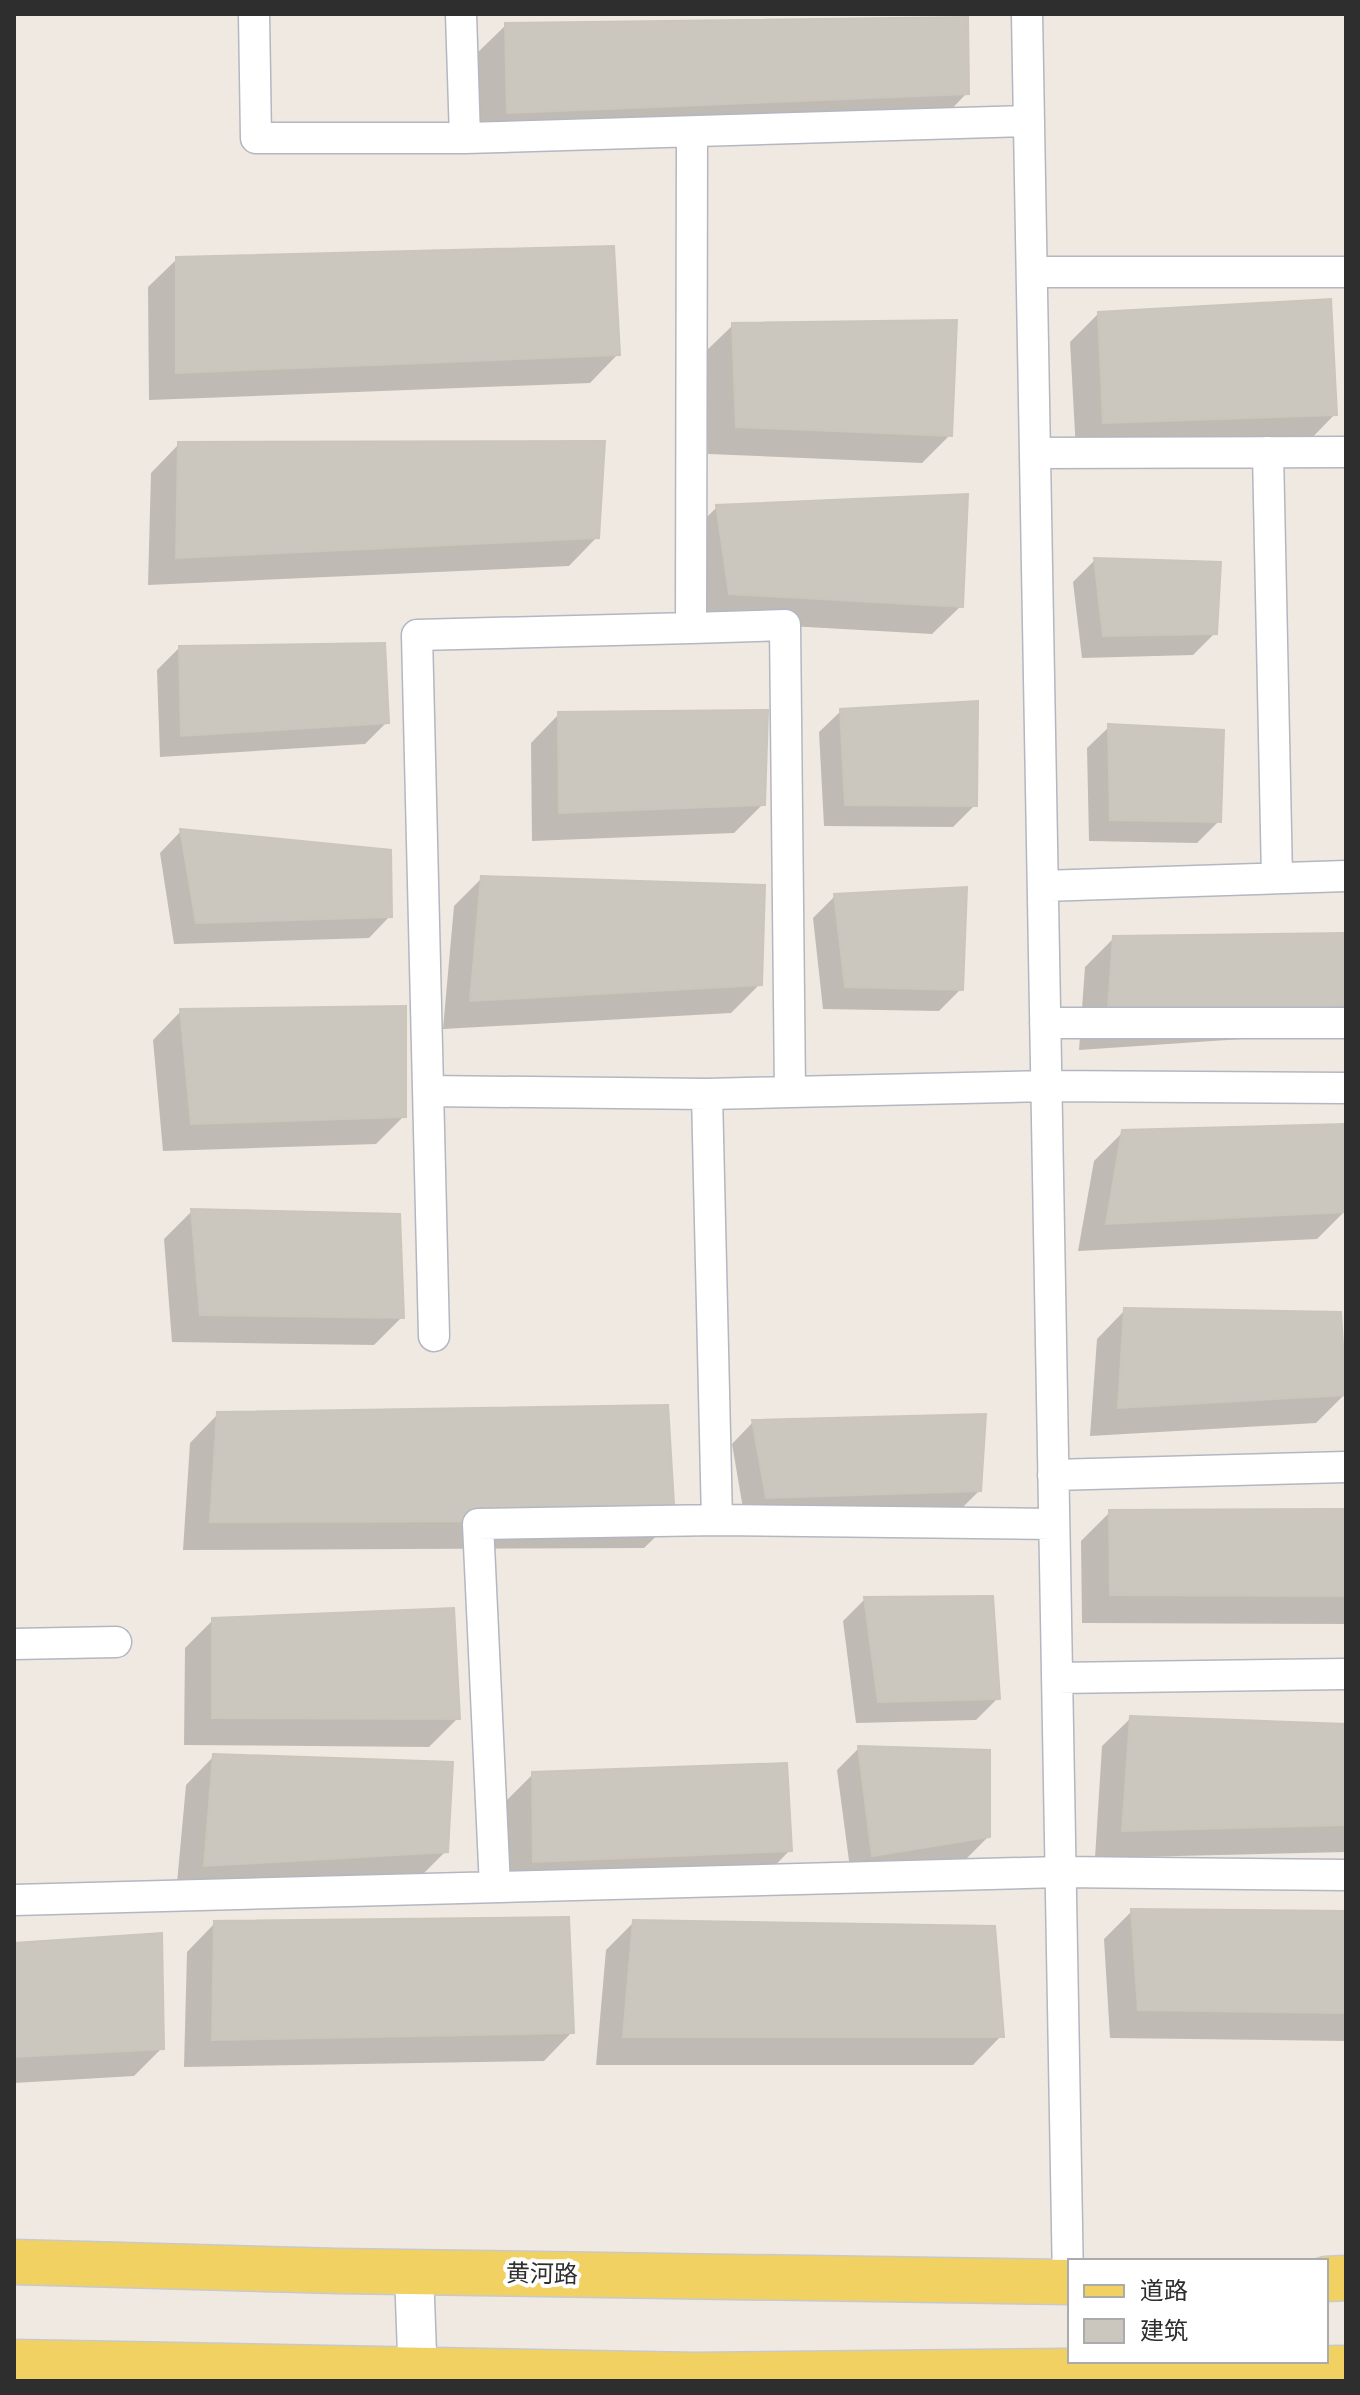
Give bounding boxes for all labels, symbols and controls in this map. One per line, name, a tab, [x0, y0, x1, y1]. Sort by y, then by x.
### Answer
street label: 黄河路	[506, 2257, 578, 2291]
legend	[1068, 2259, 1328, 2363]
text: 道路	[1140, 2275, 1188, 2307]
text: 建筑	[1140, 2315, 1188, 2347]

